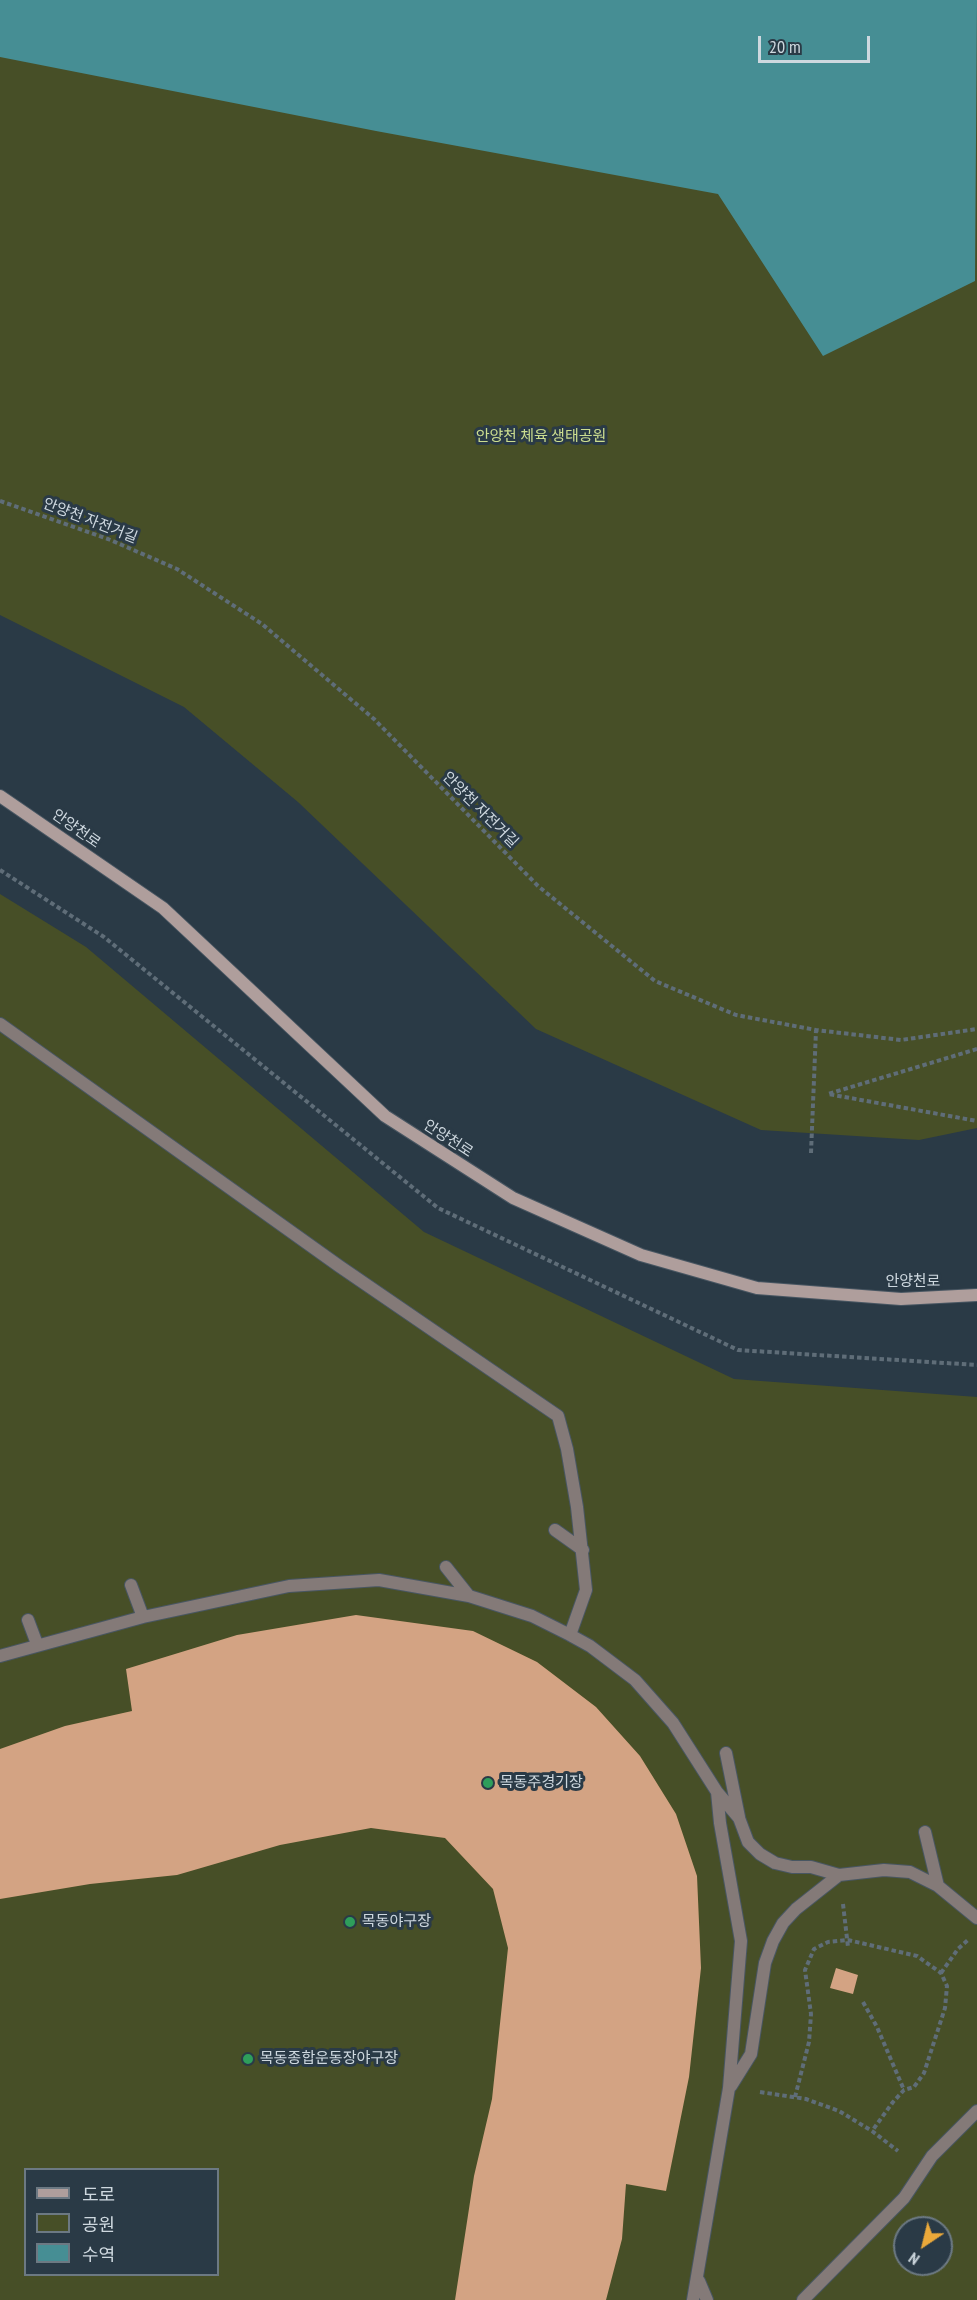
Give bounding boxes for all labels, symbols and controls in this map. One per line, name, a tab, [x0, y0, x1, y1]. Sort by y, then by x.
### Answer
scale bar	[761, 24, 874, 62]
text: 20 m	[769, 35, 801, 58]
park label: 안양천 체육 생태공원	[476, 428, 606, 446]
street label: 안양천 자전거길	[40, 495, 140, 547]
street label: 안양천 자전거길	[438, 768, 522, 852]
street label: 안양천로	[48, 806, 104, 852]
street label: 안양천로	[420, 1116, 476, 1162]
street label: 안양천로	[885, 1273, 941, 1291]
place label: 목동주경기장	[500, 1774, 583, 1792]
marker: 목동주경기장	[481, 1776, 495, 1790]
place label: 목동야구장	[362, 1913, 431, 1931]
marker: 목동야구장	[343, 1915, 357, 1929]
place label: 목동종합운동장야구장	[260, 2050, 398, 2068]
marker: 목동종합운동장야구장	[241, 2052, 255, 2066]
legend	[24, 2168, 219, 2276]
text: 도로	[82, 2183, 115, 2206]
text: 공원	[82, 2213, 115, 2236]
north arrow	[893, 2216, 953, 2276]
text: 수역	[82, 2243, 115, 2266]
text: N	[905, 2248, 923, 2270]

